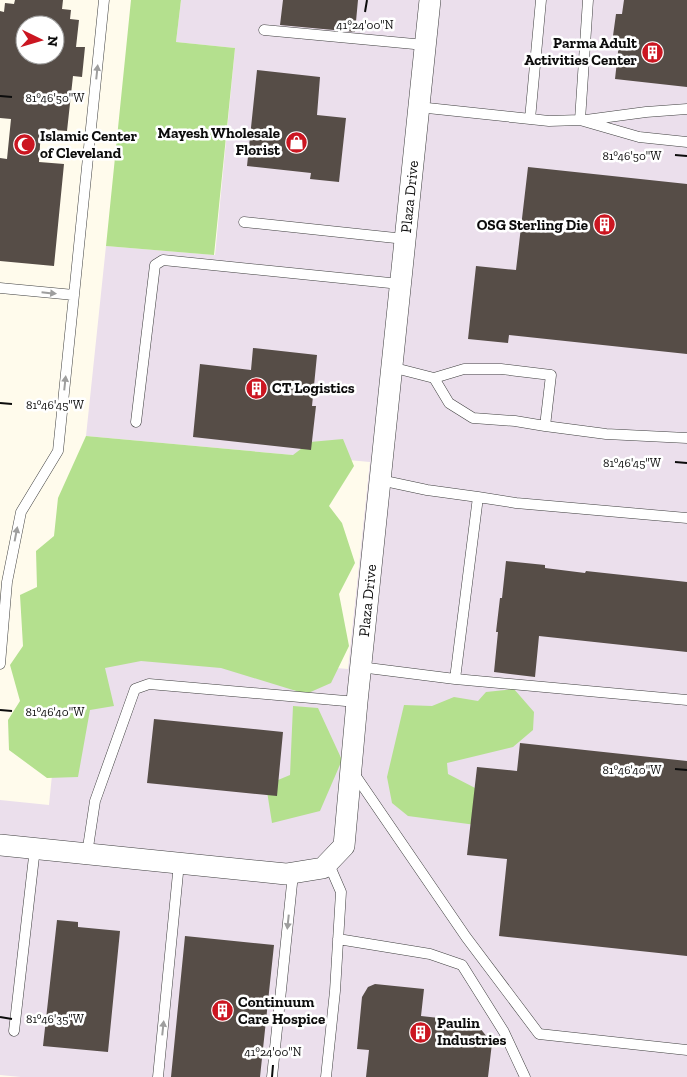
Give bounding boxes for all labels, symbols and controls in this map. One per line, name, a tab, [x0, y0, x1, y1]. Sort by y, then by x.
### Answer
north arrow	[15, 15, 65, 65]
text: 41°24'00"N	[336, 18, 394, 32]
place label: Parma Adult Activities Center	[524, 34, 638, 69]
text: N	[43, 35, 61, 47]
building icon: Parma Adult Activities Center	[641, 40, 665, 64]
one-way arrow	[93, 63, 101, 79]
text: 81°46'50"W	[26, 91, 85, 105]
place label: Mayesh Wholesale Florist	[158, 124, 281, 159]
place label: Islamic Center of Cleveland	[40, 127, 137, 162]
shop icon: Mayesh Wholesale Florist	[284, 130, 308, 154]
mosque icon: Islamic Center of Cleveland	[12, 133, 36, 157]
text: 81°46'50"W	[603, 149, 662, 163]
street label: Plaza Drive	[397, 160, 422, 234]
building icon: OSG Sterling Die	[592, 213, 616, 237]
place label: OSG Sterling Die	[477, 216, 588, 234]
one-way arrow	[41, 289, 57, 297]
one-way arrow	[61, 375, 69, 391]
building icon: CT Logistics	[244, 376, 268, 400]
place label: CT Logistics	[272, 379, 355, 397]
text: 81°46'45"W	[26, 398, 85, 412]
text: 81°46'45"W	[603, 456, 662, 470]
one-way arrow	[13, 526, 21, 542]
street label: Plaza Drive	[355, 563, 380, 638]
text: 81°46'40"W	[26, 705, 85, 719]
text: 81°46'40"W	[603, 763, 662, 777]
one-way arrow	[284, 914, 292, 930]
place label: Continuum Care Hospice	[238, 993, 325, 1028]
building icon: Continuum Care Hospice	[210, 999, 234, 1023]
text: 81°46'35"W	[26, 1012, 85, 1026]
place label: Paulin Industries	[437, 1014, 507, 1049]
one-way arrow	[159, 1020, 167, 1036]
building icon: Paulin Industries	[409, 1020, 433, 1044]
text: 41°24'00"N	[244, 1045, 302, 1059]

